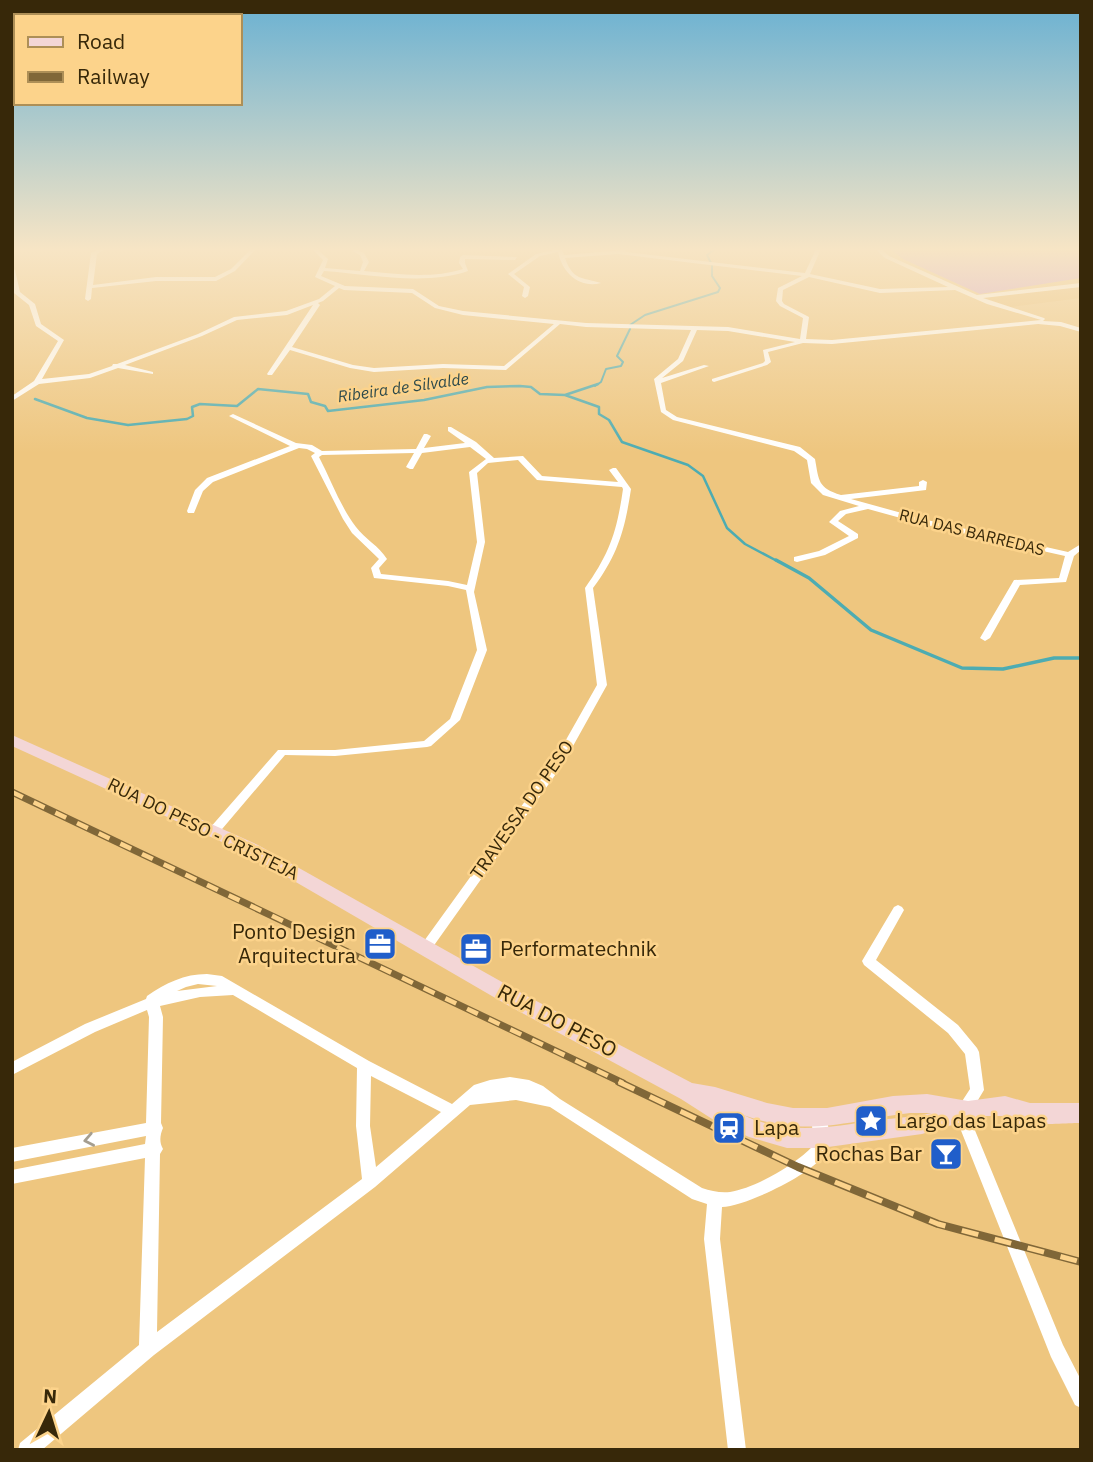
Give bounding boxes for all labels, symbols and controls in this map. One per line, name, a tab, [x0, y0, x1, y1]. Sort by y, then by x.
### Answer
legend	[14, 14, 242, 105]
text: Road	[77, 27, 125, 55]
text: Railway	[77, 62, 150, 90]
water label: Ribeira de Silvalde	[336, 368, 470, 406]
street label: RUA DAS BARREDAS	[897, 504, 1047, 560]
street label: TRAVESSA DO PESO	[465, 736, 578, 884]
street label: RUA DO PESO - CRISTEJA	[104, 772, 303, 885]
place label: Ponto Design Arquitectura	[232, 917, 356, 969]
office icon: Ponto Design Arquitectura	[361, 925, 399, 963]
office icon: Performatechnik	[457, 930, 495, 968]
place label: Performatechnik	[500, 934, 657, 962]
street label: RUA DO PESO	[493, 977, 622, 1063]
place icon: Largo das Lapas	[852, 1102, 890, 1140]
place label: Largo das Lapas	[896, 1106, 1047, 1134]
station icon: Lapa	[710, 1109, 748, 1147]
place label: Lapa	[754, 1113, 799, 1141]
one-way arrow	[83, 1132, 95, 1147]
bar icon: Rochas Bar	[927, 1135, 965, 1173]
place label: Rochas Bar	[816, 1139, 922, 1167]
north arrow	[14, 1378, 84, 1448]
text: N	[42, 1384, 58, 1408]

